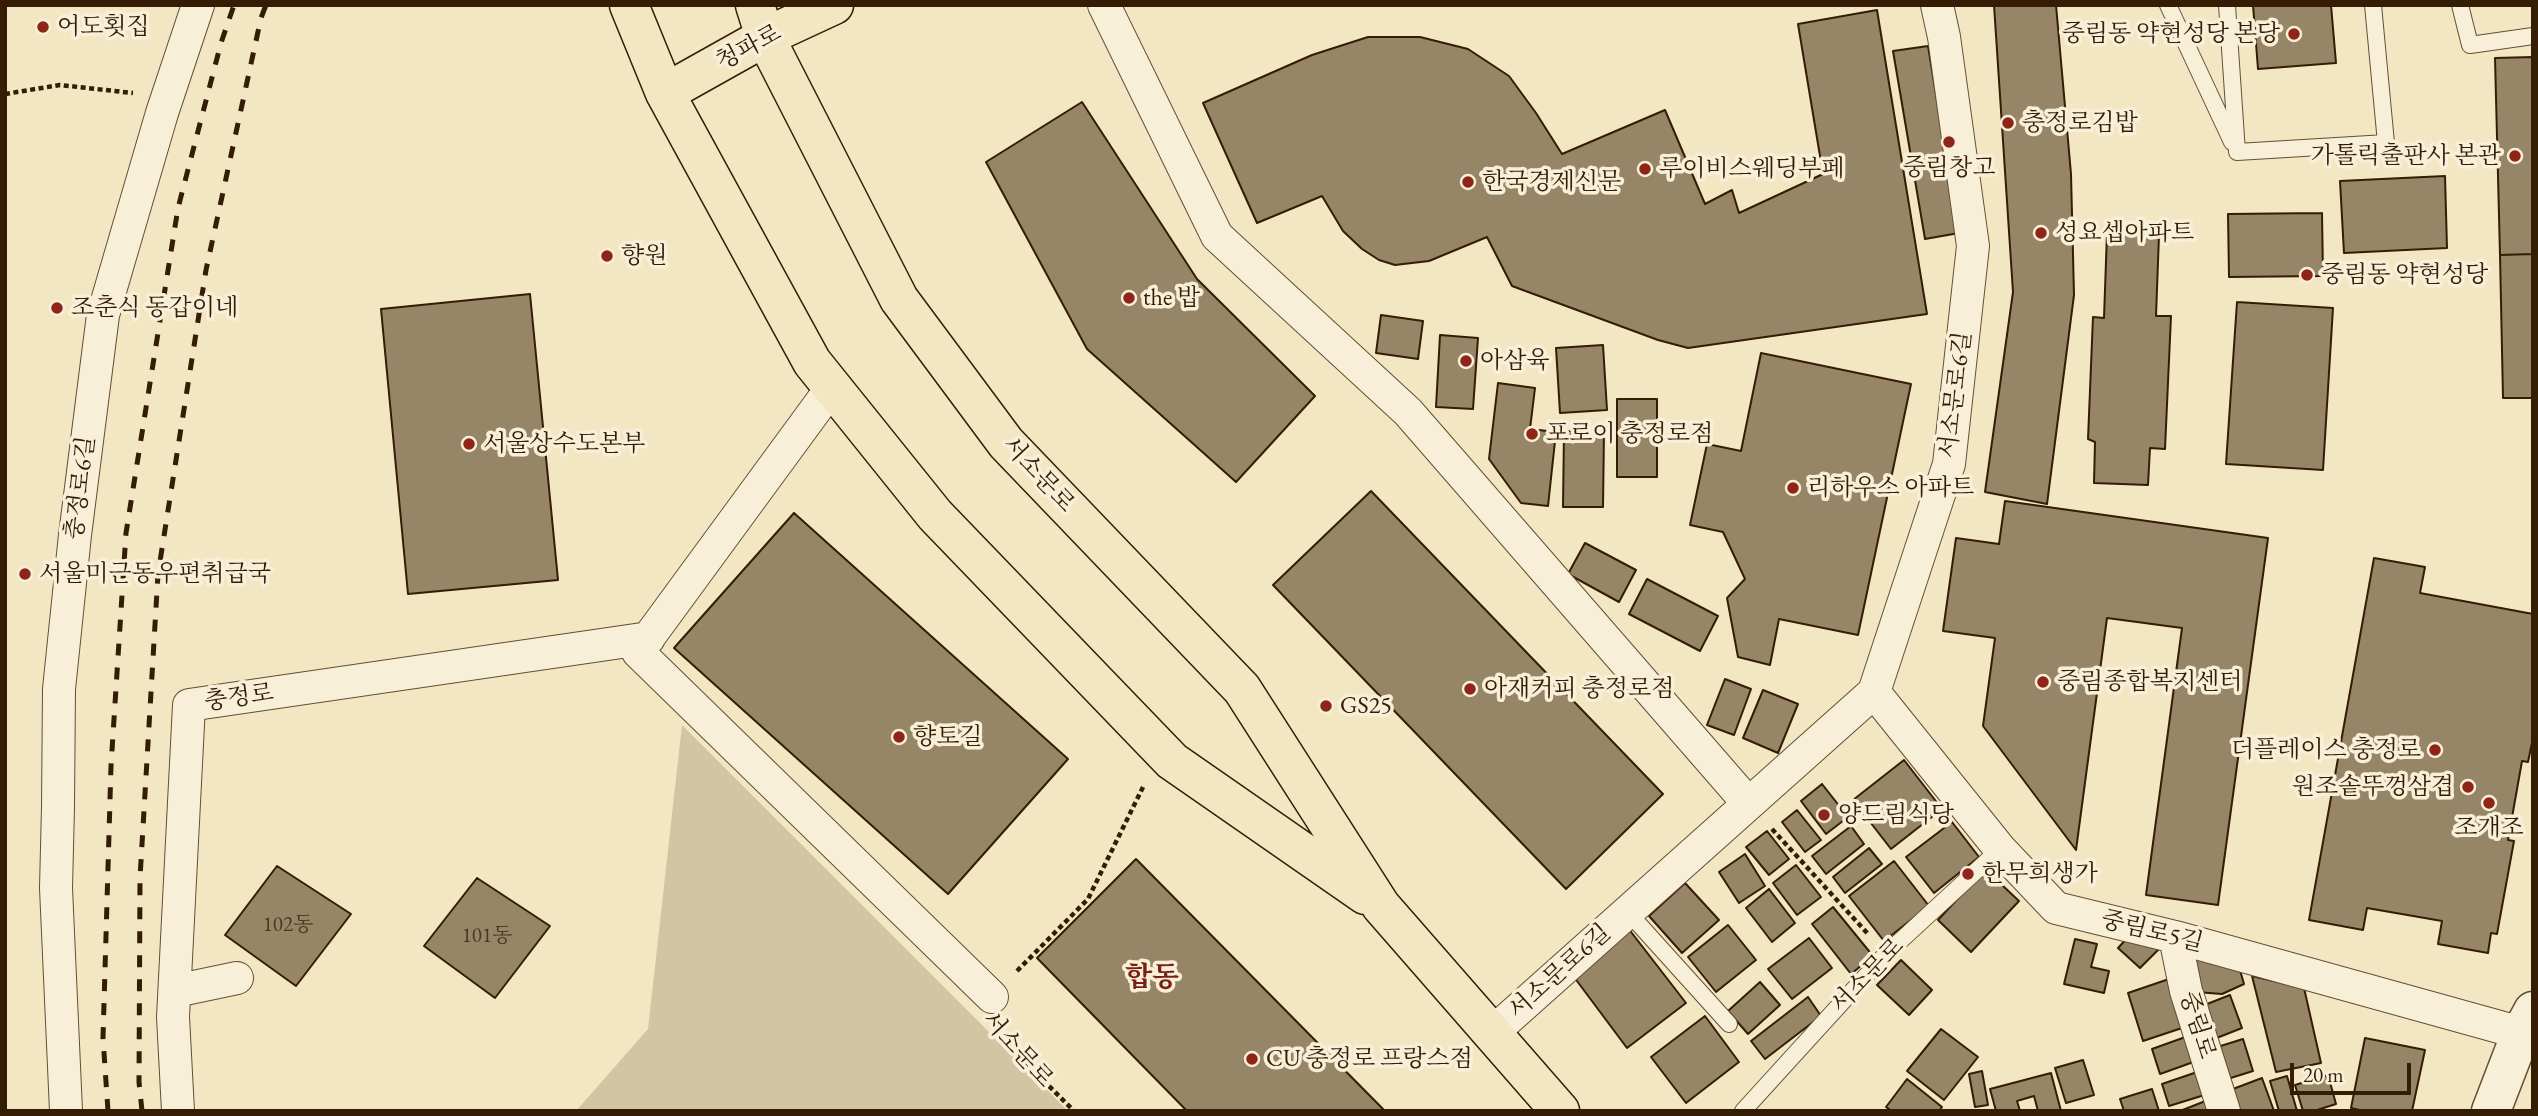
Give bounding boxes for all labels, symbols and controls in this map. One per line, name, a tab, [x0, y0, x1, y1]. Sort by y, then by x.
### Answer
place label: 어도횟집	[57, 13, 150, 41]
marker: 어도횟집	[35, 19, 51, 35]
street label: 청파로	[712, 19, 786, 77]
place label: 중림동 약현성당 본당	[2062, 20, 2280, 48]
marker: 중림동 약현성당 본당	[2286, 26, 2302, 42]
place label: 충정로김밥	[2022, 109, 2138, 137]
marker: 충정로김밥	[2000, 115, 2016, 131]
marker: 중림창고	[1941, 134, 1957, 150]
place label: 가톨릭출판사 본관	[2311, 142, 2501, 170]
marker: 가톨릭출판사 본관	[2507, 148, 2523, 164]
place label: 중림창고	[1903, 154, 1995, 182]
place label: 루이비스웨딩부페	[1659, 155, 1844, 183]
marker: 루이비스웨딩부페	[1637, 161, 1653, 177]
place label: 한국경제신문	[1482, 168, 1621, 196]
marker: 한국경제신문	[1460, 174, 1476, 190]
place label: 성요셉아파트	[2055, 219, 2194, 247]
marker: 성요셉아파트	[2033, 225, 2049, 241]
place label: 향원	[621, 242, 667, 270]
marker: 향원	[599, 248, 615, 264]
place label: 중림동 약현성당	[2321, 261, 2488, 289]
marker: 중림동 약현성당	[2299, 267, 2315, 283]
place label: the 밥	[1143, 284, 1200, 312]
marker: the 밥	[1121, 290, 1137, 306]
place label: 조춘식 동갑이네	[71, 294, 238, 322]
marker: 조춘식 동갑이네	[49, 300, 65, 316]
street label: 서소문로6길	[1934, 330, 1978, 460]
place label: 아삼육	[1480, 347, 1550, 375]
marker: 아삼육	[1458, 353, 1474, 369]
place label: 포로이 충정로점	[1546, 420, 1713, 448]
marker: 포로이 충정로점	[1524, 426, 1540, 442]
place label: 서울상수도본부	[483, 430, 645, 458]
street label: 서소문로	[996, 431, 1080, 519]
street label: 충정로6길	[60, 435, 102, 541]
marker: 서울상수도본부	[461, 436, 477, 452]
place label: 리하우스 아파트	[1807, 474, 1974, 502]
marker: 리하우스 아파트	[1785, 480, 1801, 496]
place label: 서울미근동우편취급국	[39, 560, 271, 588]
marker: 서울미근동우편취급국	[17, 566, 33, 582]
place label: 중림종합복지센터	[2057, 668, 2242, 696]
marker: 중림종합복지센터	[2035, 674, 2051, 690]
place label: 아재커피 충정로점	[1484, 675, 1674, 703]
street label: 충정로	[203, 679, 275, 717]
marker: 아재커피 충정로점	[1462, 681, 1478, 697]
place label: GS25	[1340, 692, 1392, 720]
marker: GS25	[1318, 698, 1334, 714]
place label: 향토길	[913, 723, 983, 751]
marker: 향토길	[891, 729, 907, 745]
place label: 더플레이스 충정로	[2231, 736, 2421, 764]
marker: 더플레이스 충정로	[2427, 742, 2443, 758]
place label: 원조솥뚜껑삼겹	[2292, 773, 2454, 801]
marker: 원조솥뚜껑삼겹	[2460, 779, 2476, 795]
marker: 조개조	[2481, 795, 2497, 811]
place label: 양드림식당	[1838, 801, 1954, 829]
marker: 양드림식당	[1816, 807, 1832, 823]
place label: 조개조	[2454, 814, 2524, 842]
place label: 한무희생가	[1982, 860, 2098, 888]
marker: 한무희생가	[1960, 866, 1976, 882]
street label: 중림로5길	[2098, 905, 2206, 959]
house number: 102동	[263, 912, 313, 938]
street label: 서소문로6길	[1503, 919, 1617, 1025]
house number: 101동	[462, 923, 512, 949]
street label: 서소문로	[1825, 933, 1911, 1019]
district label: 합동	[1125, 961, 1179, 995]
street label: 중림로	[2173, 988, 2221, 1062]
street label: 서소문로	[975, 1006, 1059, 1094]
place label: CU 충정로 프랑스점	[1266, 1045, 1473, 1073]
scale bar	[2293, 1050, 2414, 1094]
marker: CU 충정로 프랑스점	[1244, 1051, 1260, 1067]
text: 20 m	[2303, 1061, 2344, 1088]

